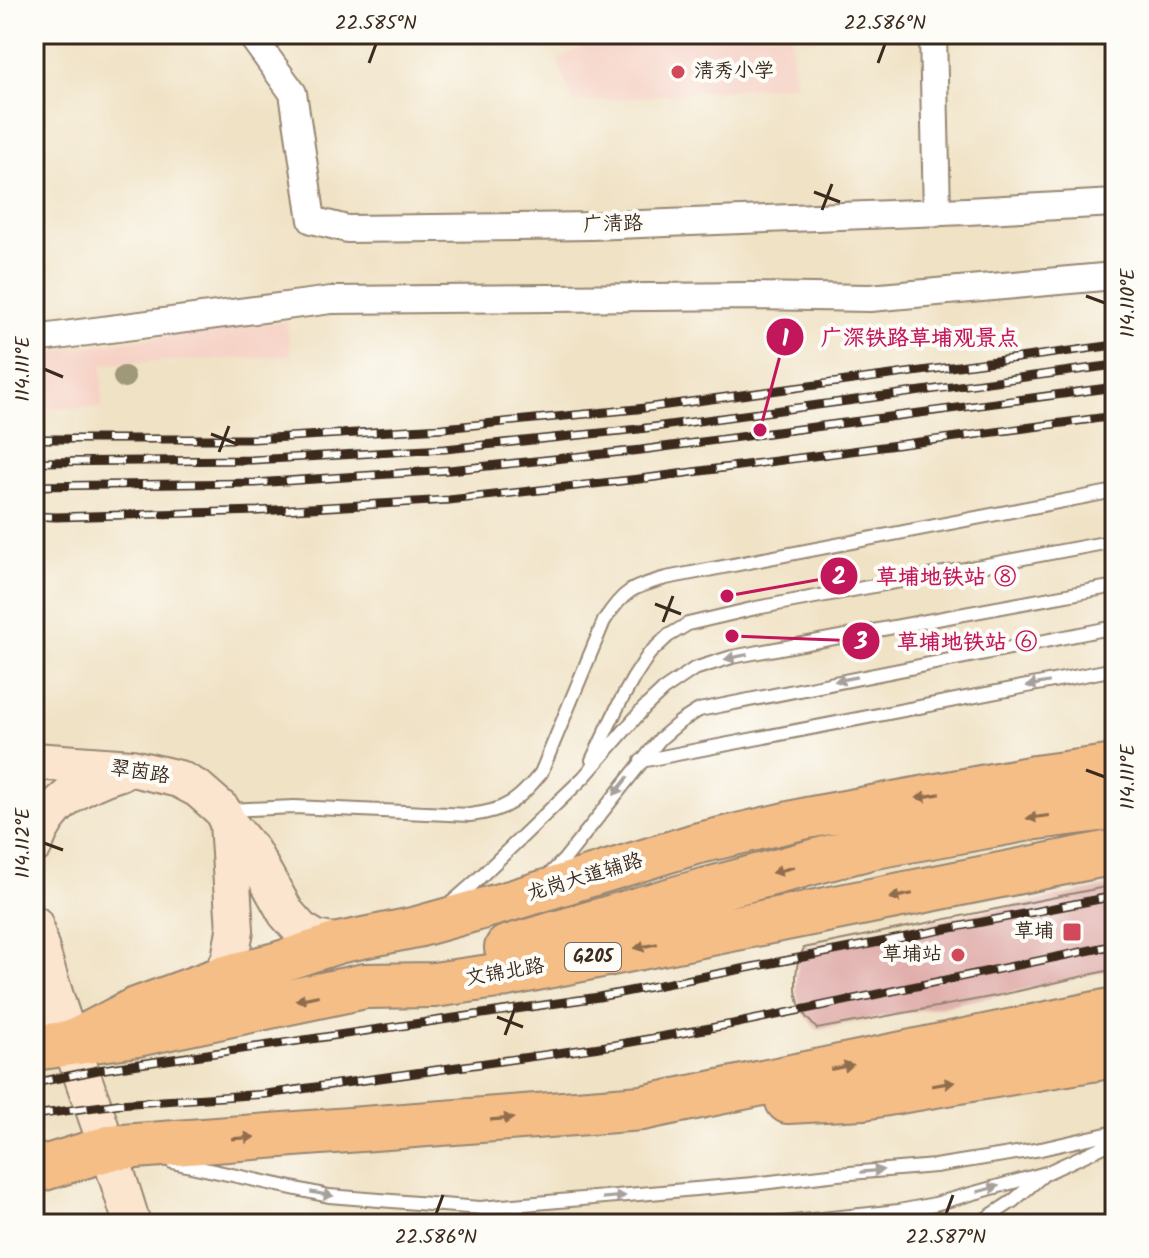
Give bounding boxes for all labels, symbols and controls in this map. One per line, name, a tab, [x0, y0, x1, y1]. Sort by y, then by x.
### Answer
text: 22.585°N	[335, 8, 417, 40]
text: 22.586°N	[844, 8, 926, 40]
place label: 清秀小学	[694, 56, 774, 88]
marker: 清秀小学	[669, 63, 687, 81]
street label: 广清路	[582, 208, 645, 242]
text: 114.110°E	[1113, 267, 1145, 338]
callout: 广深铁路草埔观景点	[765, 314, 1035, 360]
text: 1	[781, 320, 789, 359]
text: 广深铁路草埔观景点	[821, 322, 1019, 357]
text: 114.111°E	[8, 335, 40, 402]
callout: 草埔地铁站 ⑧	[819, 553, 1032, 599]
text: 2	[832, 558, 846, 597]
text: 草埔地铁站 ⑧	[876, 561, 1016, 596]
callout: 草埔地铁站 ⑥	[841, 618, 1053, 664]
text: 3	[853, 623, 868, 662]
text: 草埔地铁站 ⑥	[897, 626, 1037, 661]
one-way arrow	[723, 651, 748, 664]
one-way arrow	[833, 674, 858, 686]
one-way arrow	[1026, 678, 1051, 690]
text: 114.111°E	[1113, 743, 1145, 810]
street label: 翠茵路	[108, 753, 173, 794]
one-way arrow	[614, 776, 630, 796]
one-way arrow	[915, 790, 940, 802]
text: 114.112°E	[8, 806, 40, 878]
one-way arrow	[1025, 811, 1050, 824]
street label: 龙岗大道辅路	[523, 845, 648, 911]
one-way arrow	[771, 864, 796, 876]
one-way arrow	[889, 890, 914, 903]
place label: 草埔	[1014, 916, 1054, 948]
marker: 草埔	[1061, 921, 1083, 943]
place label: 草埔站	[882, 939, 942, 971]
one-way arrow	[634, 941, 659, 953]
road number: G205	[565, 943, 621, 971]
marker: 草埔站	[949, 946, 967, 964]
street label: 文锦北路	[463, 950, 548, 996]
one-way arrow	[294, 993, 319, 1005]
one-way arrow	[829, 1060, 854, 1073]
one-way arrow	[930, 1077, 955, 1090]
one-way arrow	[490, 1112, 515, 1125]
one-way arrow	[231, 1131, 256, 1144]
one-way arrow	[860, 1164, 885, 1177]
one-way arrow	[975, 1183, 1000, 1195]
one-way arrow	[310, 1188, 335, 1200]
one-way arrow	[602, 1190, 627, 1203]
text: 22.586°N	[395, 1222, 477, 1254]
text: 22.587°N	[906, 1222, 986, 1254]

